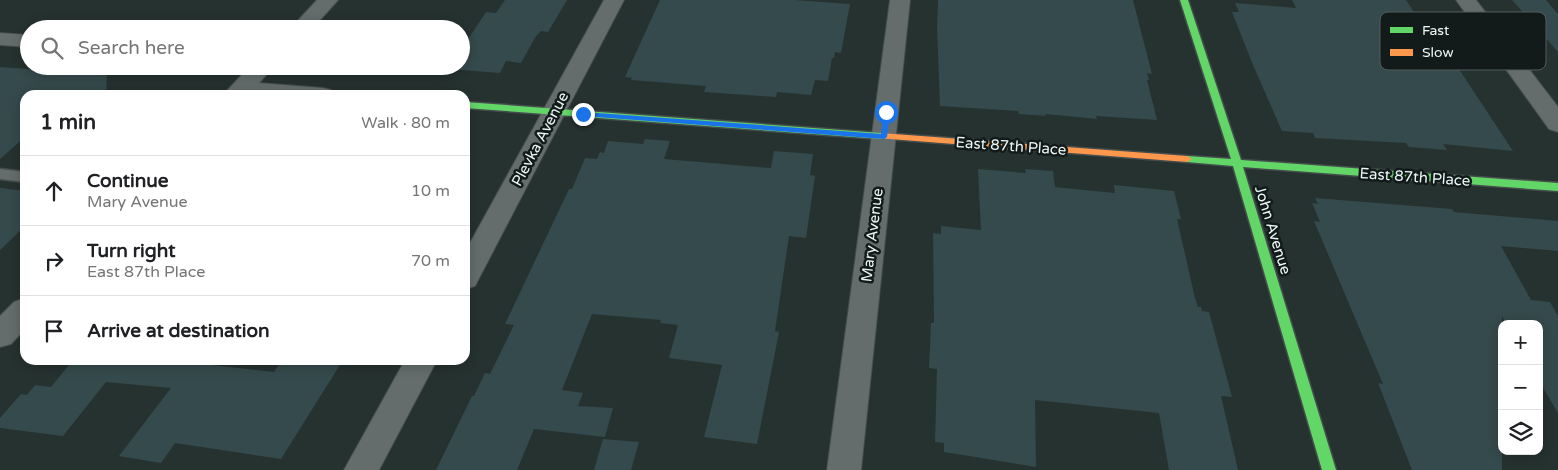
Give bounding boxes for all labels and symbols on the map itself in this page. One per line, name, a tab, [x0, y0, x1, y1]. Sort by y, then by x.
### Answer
legend	[1380, 12, 1546, 70]
text: Fast	[1422, 22, 1450, 39]
text: Slow	[1422, 44, 1454, 61]
street label: Plevka Avenue	[508, 89, 572, 189]
route start	[875, 101, 898, 124]
route end	[572, 103, 595, 126]
street label: East 87th Place	[955, 133, 1067, 159]
street label: East 87th Place	[1359, 164, 1471, 190]
street label: John Avenue	[1251, 183, 1295, 277]
street label: Mary Avenue	[857, 187, 887, 283]

